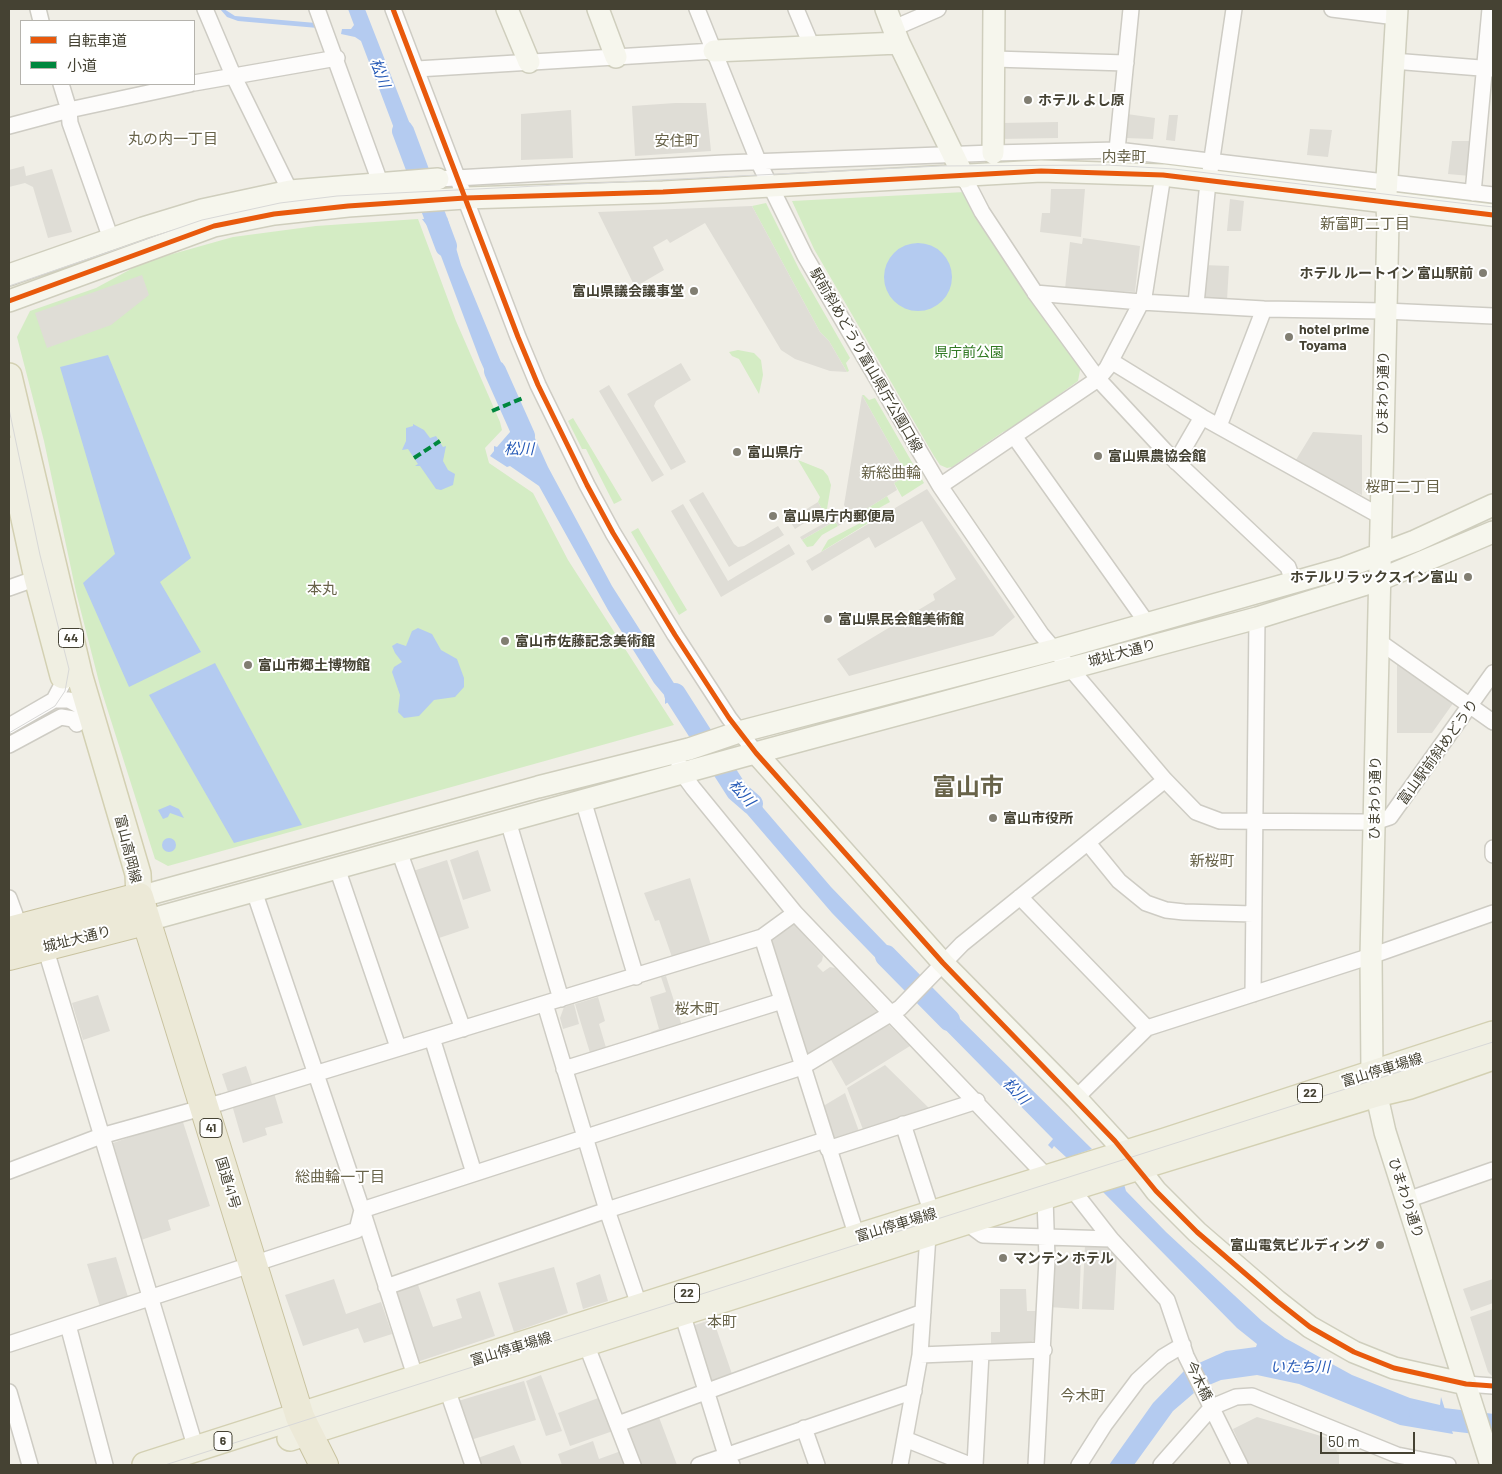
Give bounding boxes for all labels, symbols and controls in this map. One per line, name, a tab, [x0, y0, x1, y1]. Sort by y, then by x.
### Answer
legend	[20, 20, 195, 85]
text: 自転車道	[67, 31, 127, 49]
text: 小道	[67, 56, 97, 74]
water label: 松川	[366, 56, 394, 90]
place label: ホテル よし原	[1038, 92, 1125, 108]
marker: ホテル よし原	[1022, 94, 1034, 106]
district label: 丸の内一丁目	[128, 130, 218, 148]
district label: 安住町	[655, 132, 699, 150]
district label: 内幸町	[1102, 148, 1146, 166]
district label: 新富町二丁目	[1320, 215, 1410, 233]
street label: 駅前斜めどうり富山県庁公園口線	[806, 265, 926, 455]
place label: ホテル ルートイン 富山駅前	[1299, 265, 1473, 281]
marker: ホテル ルートイン 富山駅前	[1477, 267, 1489, 279]
place label: 富山県議会議事堂	[572, 283, 684, 299]
marker: 富山県議会議事堂	[688, 285, 700, 297]
place label: hotel prime Toyama	[1299, 321, 1369, 354]
marker: hotel prime Toyama	[1283, 331, 1295, 343]
park label: 県庁前公園	[934, 344, 1004, 360]
street label: ひまわり通り	[1374, 351, 1392, 435]
water label: 松川	[504, 440, 534, 458]
place label: 富山県庁	[747, 444, 803, 460]
marker: 富山県庁	[731, 446, 743, 458]
place label: 富山県農協会館	[1108, 448, 1206, 464]
marker: 富山県農協会館	[1092, 450, 1104, 462]
district label: 新総曲輪	[861, 464, 921, 482]
district label: 桜町二丁目	[1366, 478, 1440, 496]
place label: 富山県庁内郵便局	[783, 508, 895, 524]
marker: 富山県庁内郵便局	[767, 510, 779, 522]
place label: ホテルリラックスイン富山	[1290, 569, 1458, 585]
marker: ホテルリラックスイン富山	[1462, 571, 1474, 583]
district label: 本丸	[307, 580, 337, 598]
place label: 富山県民会館美術館	[838, 611, 964, 627]
marker: 富山県民会館美術館	[822, 613, 834, 625]
road number: 44	[58, 628, 84, 648]
place label: 富山市佐藤記念美術館	[515, 633, 655, 649]
marker: 富山市佐藤記念美術館	[499, 635, 511, 647]
street label: 城址大通り	[1086, 636, 1158, 670]
place label: 富山市郷土博物館	[258, 657, 370, 673]
marker: 富山市郷土博物館	[242, 659, 254, 671]
street label: 富山駅前斜めどうり	[1394, 696, 1482, 808]
street label: ひまわり通り	[1366, 756, 1384, 840]
district label: 富山市	[932, 773, 1004, 801]
water label: 松川	[725, 776, 759, 810]
place label: 富山市役所	[1003, 810, 1073, 826]
marker: 富山市役所	[987, 812, 999, 824]
street label: 富山高岡線	[111, 813, 145, 885]
district label: 新桜町	[1190, 852, 1234, 870]
street label: 城址大通り	[41, 922, 113, 956]
district label: 桜木町	[675, 1000, 719, 1018]
street label: 富山停車場線	[1339, 1050, 1425, 1090]
water label: 松川	[999, 1074, 1033, 1108]
road number: 22	[1298, 1084, 1322, 1102]
road number: 41	[200, 1118, 222, 1138]
street label: 国道41号	[212, 1155, 244, 1211]
street label: ひまわり通り	[1385, 1155, 1427, 1241]
district label: 総曲輪一丁目	[295, 1168, 385, 1186]
street label: 富山停車場線	[853, 1205, 939, 1245]
place label: 富山電気ビルディング	[1230, 1237, 1370, 1253]
marker: 富山電気ビルディング	[1374, 1239, 1386, 1251]
place label: マンテン ホテル	[1013, 1250, 1114, 1266]
marker: マンテン ホテル	[997, 1252, 1009, 1264]
road number: 22	[674, 1284, 700, 1302]
district label: 本町	[707, 1313, 737, 1331]
street label: 富山停車場線	[468, 1329, 554, 1369]
street label: 今木橋	[1182, 1358, 1216, 1404]
water label: いたち川	[1270, 1358, 1330, 1376]
district label: 今木町	[1061, 1387, 1105, 1405]
scale bar	[1322, 1422, 1417, 1454]
road number: 6	[214, 1432, 232, 1450]
text: 50 m	[1328, 1432, 1360, 1450]

